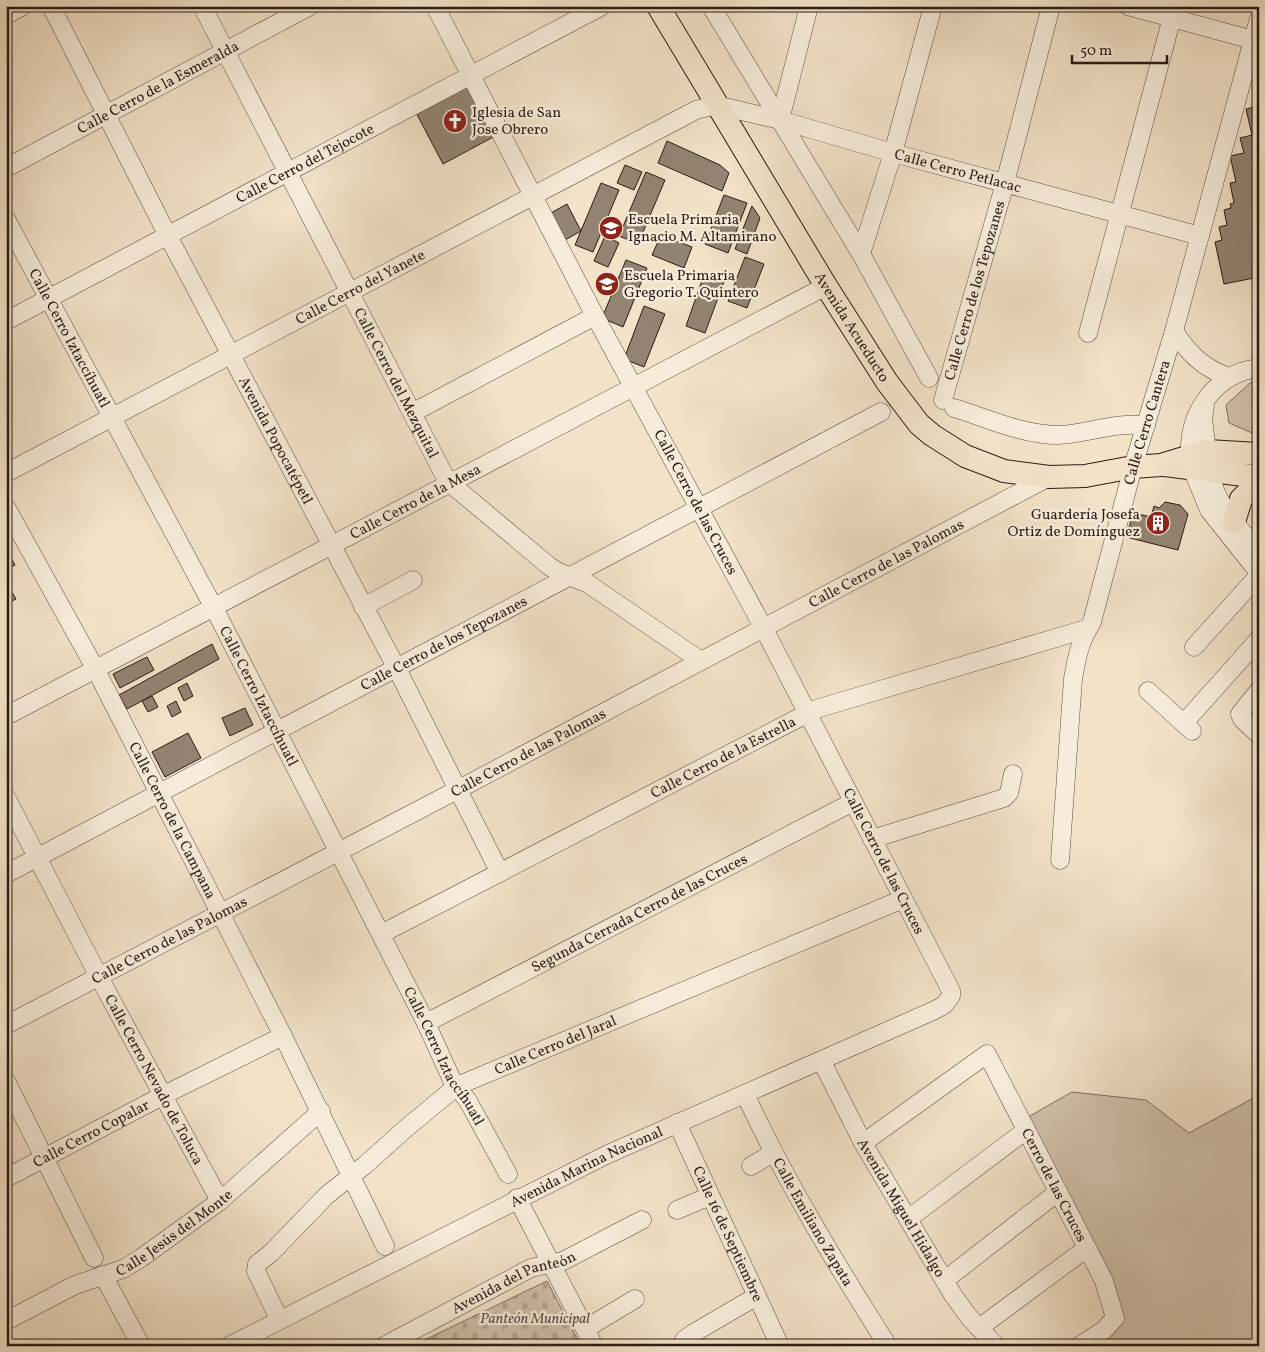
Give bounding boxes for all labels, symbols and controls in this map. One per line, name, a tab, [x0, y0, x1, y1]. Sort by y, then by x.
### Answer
scale bar	[1072, 32, 1168, 64]
street label: Calle Cerro de la Esmeralda	[74, 37, 243, 140]
text: 50 m	[1080, 41, 1112, 62]
place label: Iglesia de San Jose Obrero	[472, 103, 561, 141]
church icon: Iglesia de San Jose Obrero	[442, 108, 468, 134]
street label: Calle Cerro del Tejocote	[233, 119, 378, 210]
street label: Calle Cerro Petlacac	[892, 145, 1024, 199]
street label: Calle Cerro de los Tepozanes	[940, 198, 1011, 383]
place label: Escuela Primaria Ignacio M. Altamirano	[628, 210, 776, 248]
school or university icon: Escuela Primaria Ignacio M. Altamirano	[598, 215, 624, 241]
street label: Calle Cerro del Yanete	[292, 245, 429, 331]
street label: Calle Cerro Iztaccíhuatl	[23, 266, 114, 412]
place label: Escuela Primaria Gregorio T. Quintero	[624, 266, 759, 304]
street label: Avenida Acueducto	[808, 269, 893, 387]
school or university icon: Escuela Primaria Gregorio T. Quintero	[594, 271, 620, 297]
street label: Calle Cerro del Mezquital	[348, 305, 443, 462]
street label: Calle Cerro Cantera	[1120, 358, 1177, 487]
street label: Avenida Popocatépetl	[232, 373, 317, 508]
street label: Calle Cerro de las Cruces	[647, 426, 742, 579]
street label: Calle Cerro de la Mesa	[347, 460, 485, 546]
place label: Guardería Josefa Ortiz de Domínguez	[1007, 505, 1140, 543]
building icon: Guardería Josefa Ortiz de Domínguez	[1145, 510, 1171, 536]
street label: Calle Cerro de las Palomas	[806, 515, 968, 614]
street label: Calle Cerro de los Tepozanes	[357, 592, 532, 697]
street label: Calle Cerro Iztaccíhuatl	[213, 623, 302, 770]
street label: Calle Cerro de las Palomas	[448, 704, 610, 803]
street label: Calle Cerro de la Estrella	[647, 712, 800, 805]
street label: Calle Cerro de la Campana	[123, 739, 220, 903]
street label: Calle Cerro de las Cruces	[837, 785, 929, 938]
street label: Segunda Cerrada Cerro de las Cruces	[528, 849, 752, 979]
street label: Calle Cerro de las Palomas	[88, 892, 251, 991]
street label: Calle Cerro Iztaccíhuatl	[397, 984, 489, 1130]
street label: Calle Cerro Nevado de Toluca	[98, 991, 208, 1169]
street label: Calle Cerro del Jaral	[492, 1011, 620, 1081]
street label: Calle Cerro Copalar	[30, 1095, 154, 1174]
street label: Avenida Marina Nacional	[507, 1122, 667, 1214]
street label: Cerro de las Cruces	[1015, 1125, 1091, 1246]
street label: Avenida Miguel Hidalgo	[851, 1135, 949, 1282]
street label: Calle Emiliano Zapata	[767, 1155, 857, 1291]
street label: Calle 16 de Septiembre	[686, 1163, 767, 1306]
street label: Calle Jesús del Monte	[114, 1185, 238, 1283]
street label: Avenida del Panteón	[448, 1247, 580, 1320]
park label: Panteón Municipal	[480, 1309, 590, 1330]

